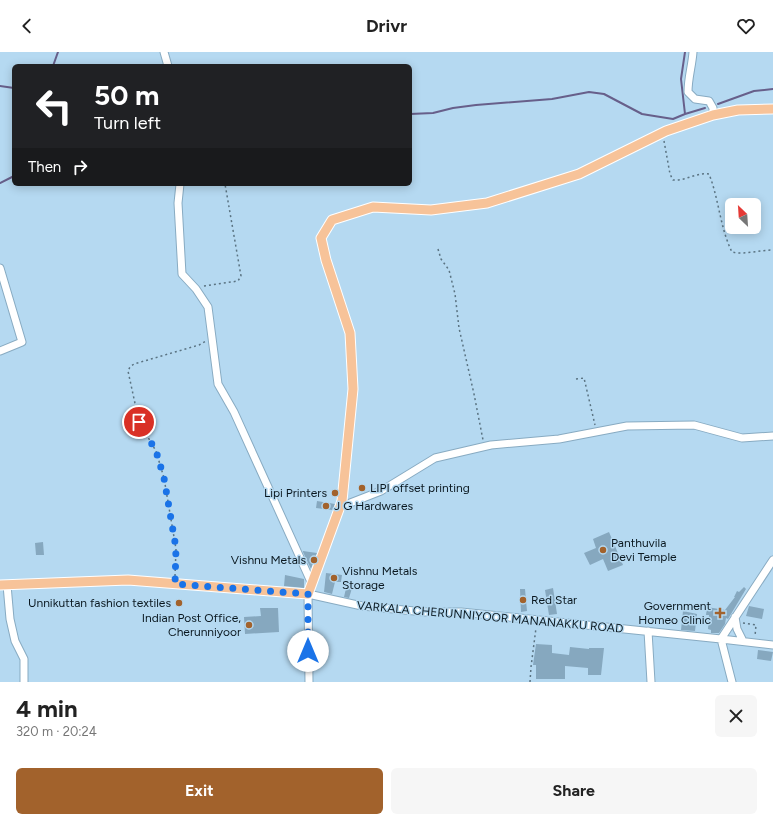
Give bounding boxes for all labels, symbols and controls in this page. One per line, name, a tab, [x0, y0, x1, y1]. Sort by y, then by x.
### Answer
icon: back	[16, 15, 38, 37]
text: Drivr	[366, 15, 407, 37]
icon: heart	[735, 15, 757, 37]
text: 50 m	[94, 78, 160, 112]
icon: left	[28, 80, 80, 132]
text: Turn left	[94, 112, 161, 134]
icon: right	[69, 156, 91, 178]
text: Then	[28, 158, 61, 176]
north arrow	[725, 198, 761, 234]
map controls	[725, 198, 761, 234]
pin	[122, 405, 156, 439]
icon: arrive	[128, 411, 150, 433]
place label: LIPI offset printing	[370, 481, 470, 495]
marker: LIPI offset printing	[357, 483, 367, 493]
place label: Lipi Printers	[264, 486, 327, 500]
marker: Lipi Printers	[330, 488, 340, 498]
place label: J G Hardwares	[334, 499, 413, 513]
marker: J G Hardwares	[321, 501, 331, 511]
place label: Panthuvila Devi Temple	[611, 536, 677, 564]
marker: Panthuvila Devi Temple	[598, 545, 608, 555]
place label: Vishnu Metals	[231, 553, 306, 567]
marker: Vishnu Metals	[309, 555, 319, 565]
place label: Vishnu Metals Storage	[342, 564, 418, 592]
marker: Vishnu Metals Storage	[329, 573, 339, 583]
place label: Red Star	[531, 593, 577, 607]
marker: Red Star	[518, 595, 528, 605]
place label: Unnikuttan fashion textiles	[28, 596, 171, 610]
marker: Unnikuttan fashion textiles	[174, 598, 184, 608]
street label: VARKALA CHERUNNIYOOR MANANAKKU ROAD	[356, 598, 624, 636]
place label: Government Homeo Clinic	[638, 599, 711, 627]
marker: Government Homeo Clinic	[714, 607, 726, 619]
place label: Indian Post Office, Cherunniyoor	[142, 611, 241, 639]
marker: Indian Post Office, Cherunniyoor	[244, 620, 254, 630]
position arrow	[287, 630, 329, 672]
text: 4 min	[16, 694, 78, 723]
button: close	[715, 695, 757, 737]
text: 320 m · 20:24	[16, 724, 97, 739]
button: Exit	[16, 768, 383, 814]
button: Share	[391, 768, 757, 814]

